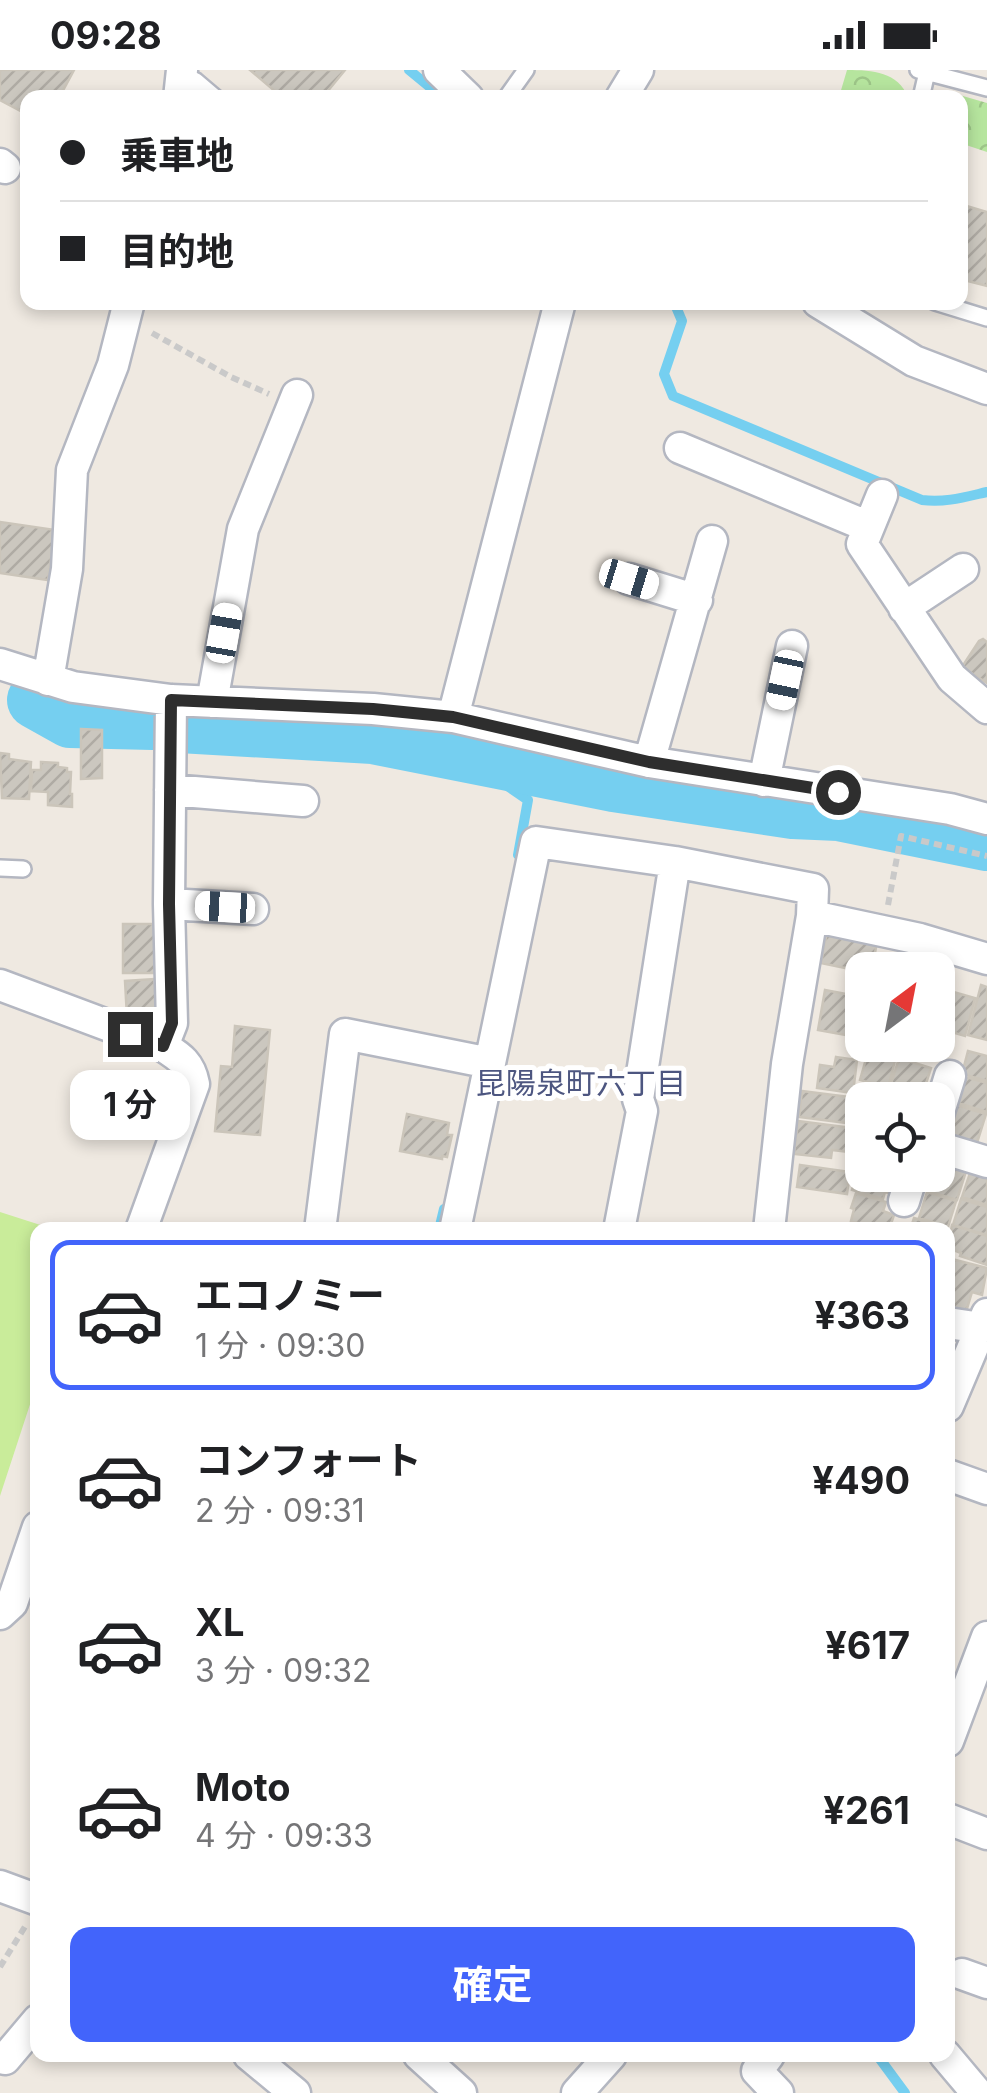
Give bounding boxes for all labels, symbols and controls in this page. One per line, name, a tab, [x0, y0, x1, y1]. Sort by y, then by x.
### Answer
text: 09:28	[50, 12, 162, 58]
text: 乗車地	[120, 132, 234, 178]
text: 目的地	[120, 228, 234, 274]
car	[596, 556, 662, 602]
car	[204, 601, 244, 665]
car	[764, 648, 806, 712]
route start	[816, 770, 861, 815]
car	[194, 890, 256, 924]
north arrow	[845, 952, 955, 1062]
map controls	[845, 952, 955, 1192]
route end	[108, 1012, 153, 1057]
district label: 昆陽泉町六丁目	[476, 1065, 686, 1101]
callout: 1 分	[70, 1069, 190, 1139]
button: locate	[845, 1082, 955, 1192]
text: 1 分	[103, 1085, 157, 1124]
icon: car	[75, 1270, 165, 1360]
text: エコノミー	[195, 1272, 385, 1318]
text: ¥363	[815, 1292, 910, 1338]
text: 1 分 · 09:30	[195, 1326, 365, 1365]
icon: car	[75, 1435, 165, 1525]
text: コンフォート	[195, 1437, 422, 1483]
text: ¥490	[812, 1457, 910, 1503]
text: 2 分 · 09:31	[195, 1491, 365, 1530]
text: XL	[195, 1599, 245, 1645]
icon: car	[75, 1600, 165, 1690]
text: ¥617	[825, 1622, 910, 1668]
text: 3 分 · 09:32	[195, 1651, 372, 1690]
text: Moto	[195, 1764, 291, 1810]
icon: car	[75, 1765, 165, 1855]
text: ¥261	[823, 1787, 910, 1833]
text: 4 分 · 09:33	[195, 1816, 373, 1855]
button: 確定	[70, 1927, 915, 2042]

